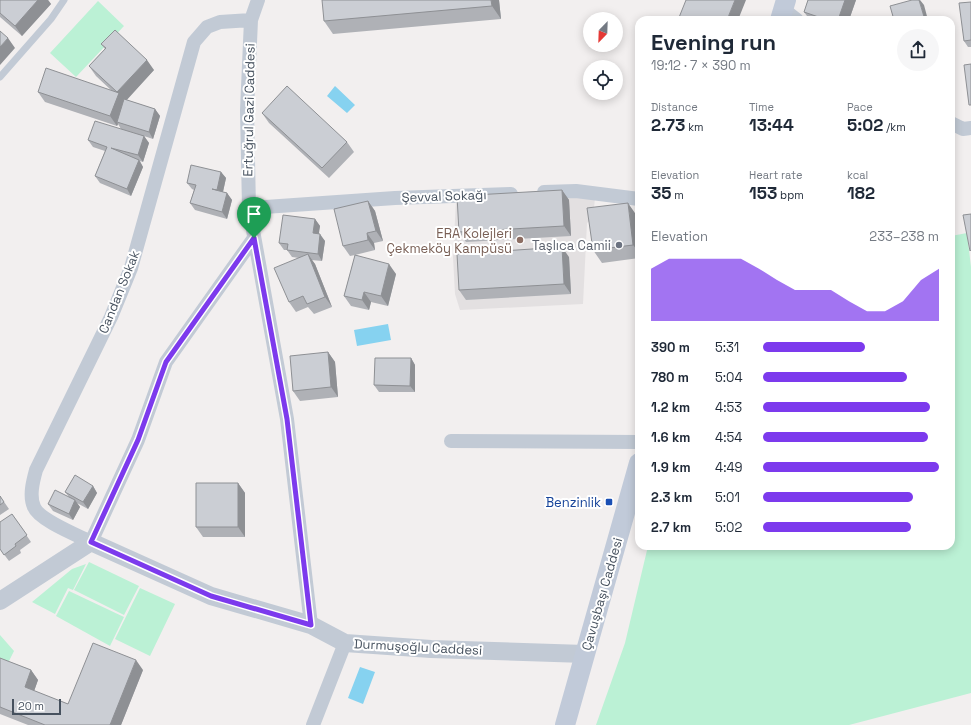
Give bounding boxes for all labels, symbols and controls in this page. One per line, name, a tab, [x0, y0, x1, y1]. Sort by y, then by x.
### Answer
north arrow	[583, 12, 623, 52]
map controls	[583, 12, 623, 100]
text: Evening run	[651, 28, 776, 56]
button: share	[897, 29, 939, 71]
street label: Ertuğrul Gazi Caddesi	[239, 43, 259, 177]
text: 19:12 · 7 × 390 m	[651, 57, 751, 74]
button: locate	[583, 60, 623, 100]
text: Distance	[651, 100, 698, 114]
text: Time	[749, 100, 774, 114]
text: Pace	[847, 100, 873, 114]
text: 2.73	[651, 114, 685, 136]
text: 13:44	[749, 114, 794, 136]
text: 5:02	[847, 114, 883, 136]
text: km	[685, 120, 704, 134]
text: /km	[883, 120, 906, 134]
text: Elevation	[651, 168, 699, 182]
text: Heart rate	[749, 168, 802, 182]
text: kcal	[847, 168, 868, 182]
text: 35	[651, 182, 672, 204]
text: 153	[749, 182, 777, 204]
text: 182	[847, 182, 875, 204]
street label: Şevval Sokağı	[401, 186, 487, 206]
text: m	[672, 188, 684, 202]
text: bpm	[777, 188, 804, 202]
pin	[237, 197, 271, 238]
icon: arrive	[243, 203, 265, 225]
place label: ERA Kolejleri Çekmeköy Kampüsü	[386, 225, 512, 257]
text: Elevation	[651, 228, 708, 245]
text: 233–238 m	[869, 228, 939, 245]
marker: ERA Kolejleri Çekmeköy Kampüsü	[515, 235, 525, 245]
place label: Taşlıca Camii	[532, 237, 611, 254]
marker: Taşlıca Camii	[614, 240, 624, 250]
street label: Candan Sokak	[95, 248, 143, 336]
text: 390 m	[651, 339, 690, 356]
text: 5:31	[715, 339, 739, 356]
text: 780 m	[651, 369, 689, 386]
text: 5:04	[715, 369, 743, 386]
text: 1.2 km	[651, 399, 690, 416]
text: 4:53	[715, 399, 742, 416]
text: 1.6 km	[651, 429, 690, 446]
text: 4:54	[715, 429, 742, 446]
text: 1.9 km	[651, 459, 691, 476]
text: 4:49	[715, 459, 743, 476]
text: 2.3 km	[651, 489, 692, 506]
text: 5:01	[715, 489, 740, 506]
place label: Benzinlik	[545, 494, 601, 511]
marker: Benzinlik	[604, 497, 614, 507]
text: 2.7 km	[651, 519, 691, 536]
text: 5:02	[715, 519, 742, 536]
street label: Çavuşbaşı Caddesi	[578, 536, 626, 652]
street label: Durmuşoğlu Caddesi	[353, 635, 483, 659]
scale bar	[12, 697, 61, 716]
text: 20 m	[18, 699, 44, 713]

